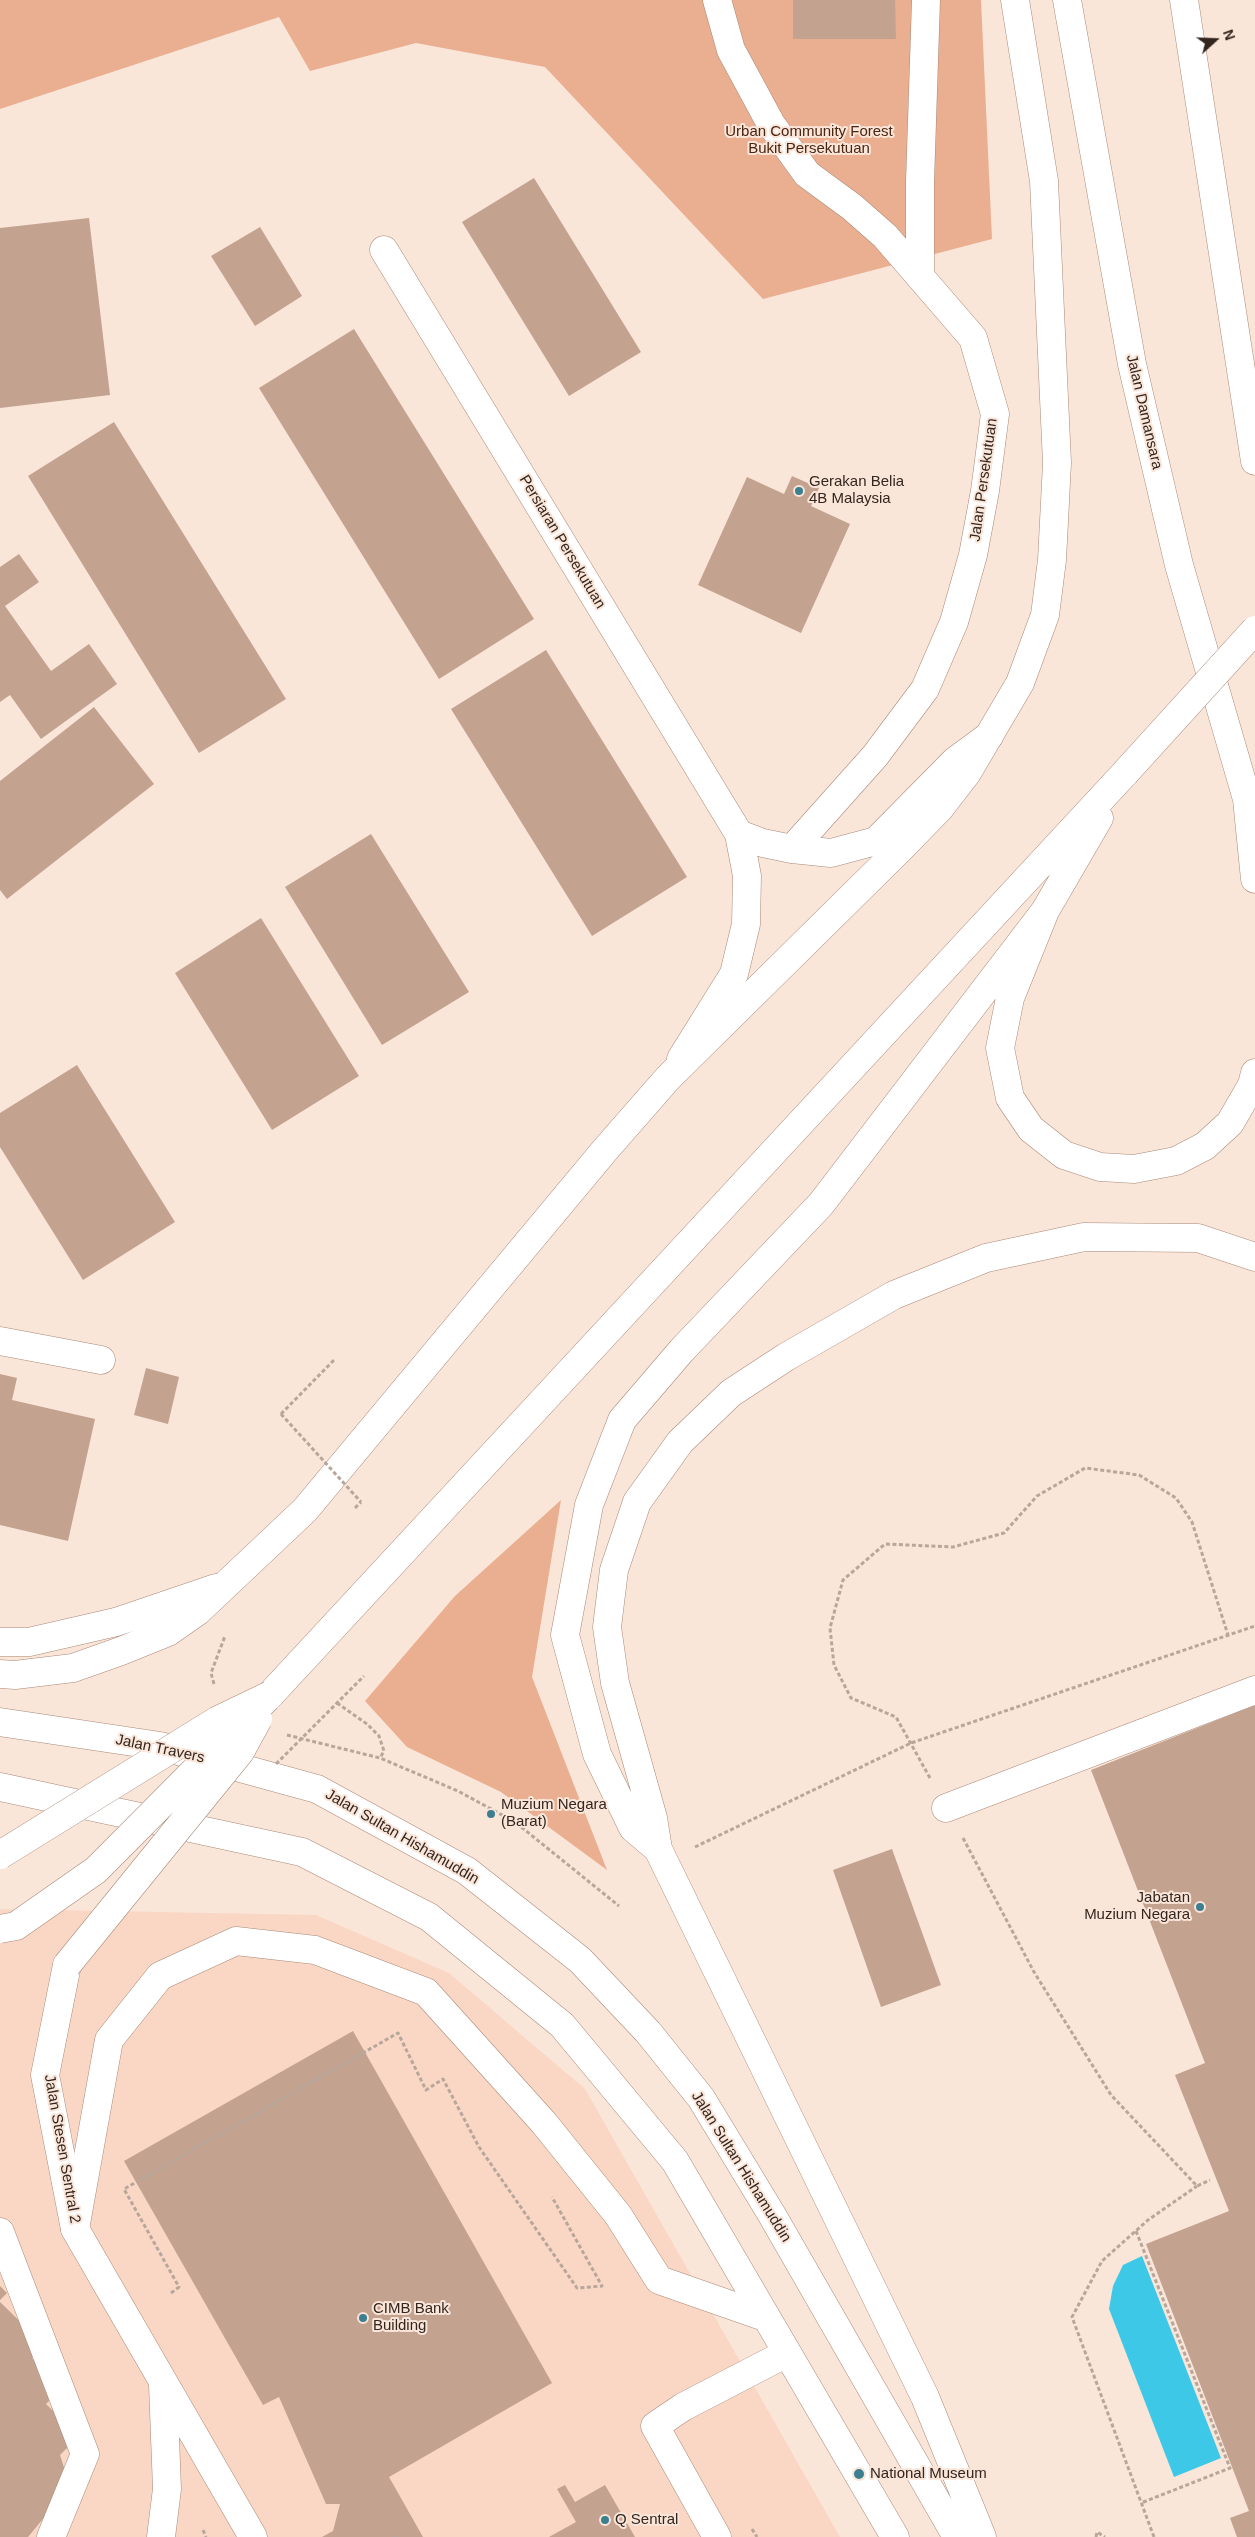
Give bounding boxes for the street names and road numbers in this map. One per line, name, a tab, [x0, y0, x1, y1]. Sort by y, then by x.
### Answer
street label: Jalan Damansara	[1122, 353, 1166, 471]
street label: Jalan Persekutuan	[966, 417, 1002, 543]
street label: Persiaran Persekutuan	[515, 472, 609, 612]
street label: Jalan Travers	[114, 1731, 206, 1767]
street label: Jalan Sultan Hishamuddin	[322, 1786, 482, 1888]
street label: Jalan Stesen Sentral 2	[40, 2073, 84, 2225]
street label: Jalan Sultan Hishamuddin	[687, 2088, 795, 2246]

